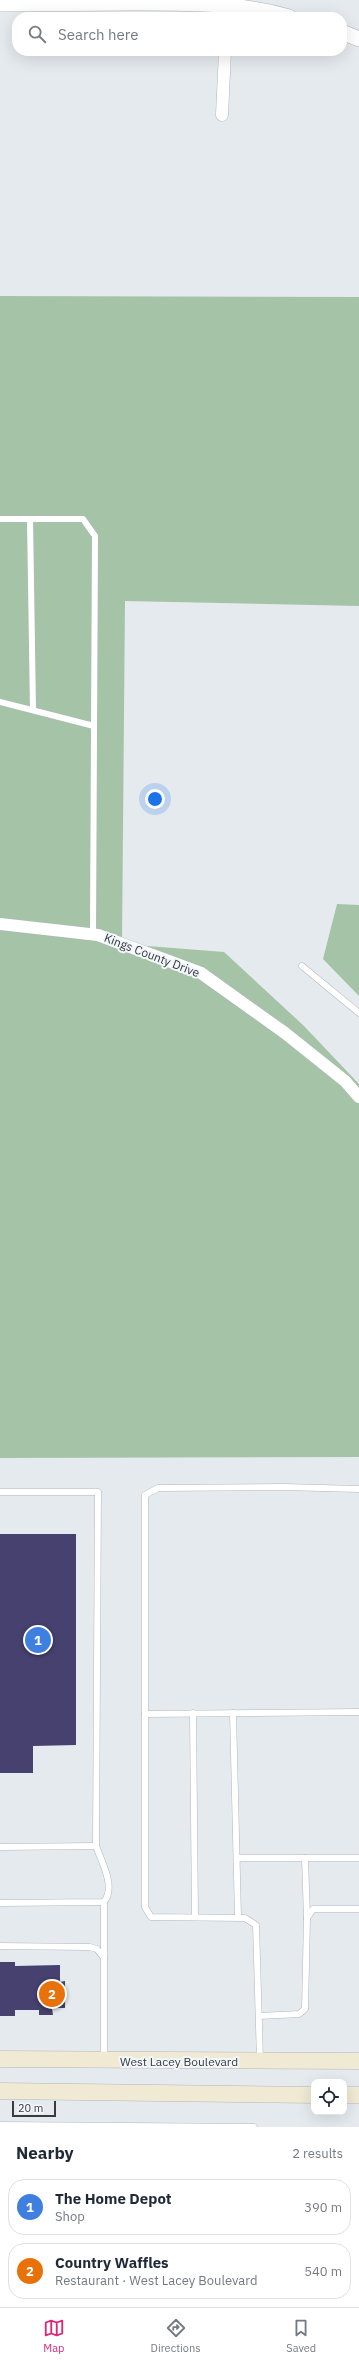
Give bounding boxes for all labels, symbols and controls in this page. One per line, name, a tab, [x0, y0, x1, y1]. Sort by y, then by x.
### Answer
search box	[12, 12, 347, 56]
icon: search	[26, 23, 48, 45]
text: Search here	[58, 25, 138, 44]
your location	[145, 789, 165, 809]
street label: Kings County Drive	[102, 930, 202, 980]
pin: 1	[25, 1625, 51, 1655]
pin: 2	[39, 1979, 65, 2009]
street label: West Lacey Boulevard	[120, 2054, 238, 2069]
map controls	[311, 2079, 347, 2115]
button: locate	[311, 2079, 347, 2115]
scale bar	[12, 2099, 56, 2118]
text: 20 m	[18, 2101, 43, 2115]
text: Nearby	[16, 2142, 74, 2164]
text: 2 results	[292, 2145, 343, 2162]
text: The Home Depot	[55, 2189, 172, 2208]
text: 1	[26, 2199, 34, 2216]
text: 390 m	[304, 2199, 342, 2216]
text: Shop	[55, 2208, 85, 2225]
text: Country Waffles	[55, 2253, 169, 2272]
text: 2	[26, 2263, 34, 2280]
text: 540 m	[304, 2263, 342, 2280]
text: Restaurant · West Lacey Boulevard	[55, 2272, 257, 2289]
tab: Map	[43, 2317, 65, 2355]
tab: Directions	[151, 2317, 201, 2355]
tab: Saved	[286, 2317, 316, 2355]

